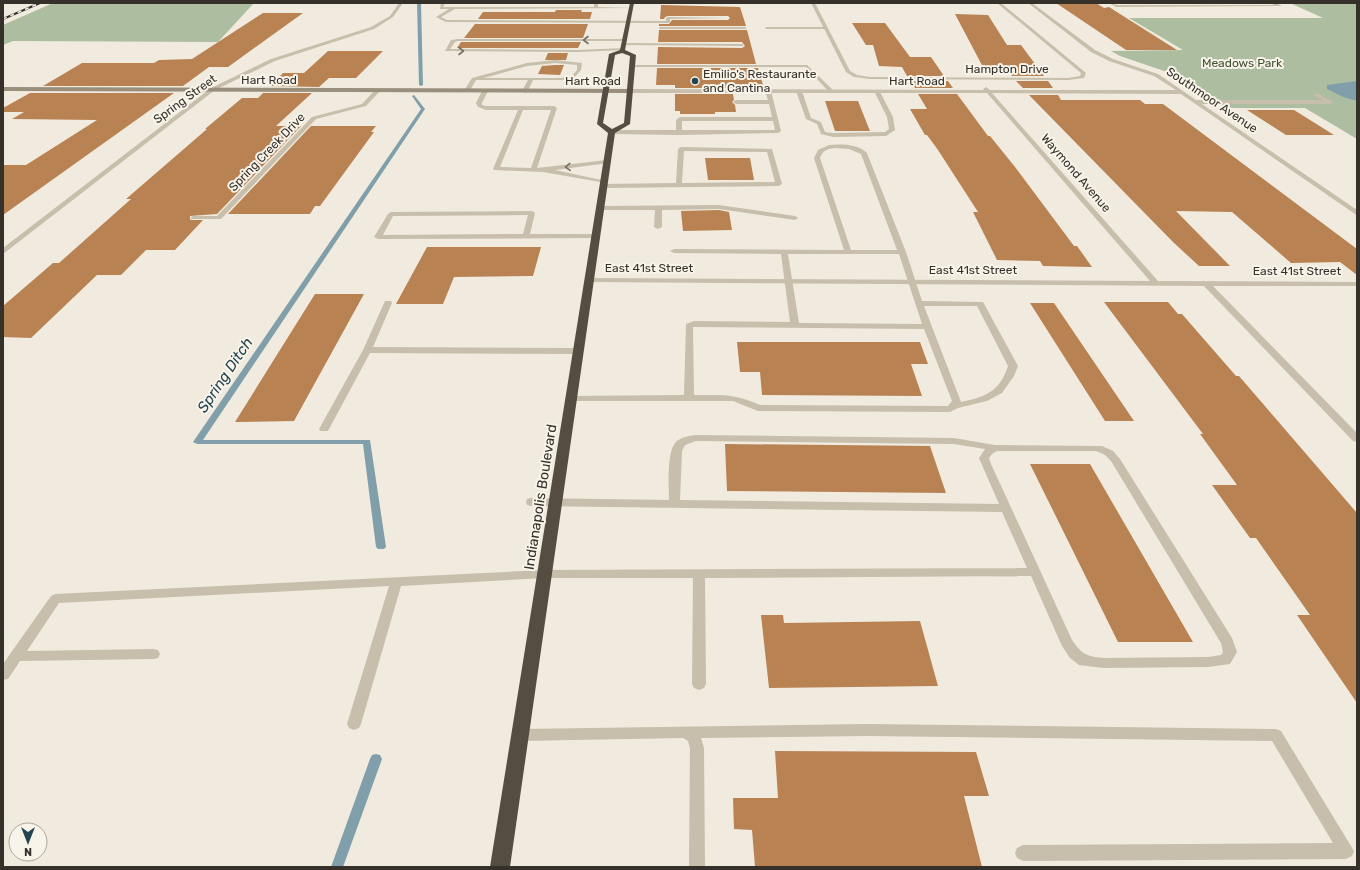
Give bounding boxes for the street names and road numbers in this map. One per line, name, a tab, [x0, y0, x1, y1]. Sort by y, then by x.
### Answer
street label: Hampton Drive	[965, 62, 1049, 76]
street label: Southmoor Avenue	[1164, 64, 1260, 136]
street label: Spring Street	[151, 71, 219, 126]
street label: Hart Road	[241, 73, 297, 87]
street label: Hart Road	[565, 74, 621, 88]
street label: Hart Road	[889, 74, 945, 88]
street label: Spring Creek Drive	[226, 110, 308, 194]
street label: Waymond Avenue	[1038, 131, 1114, 215]
street label: East 41st Street	[605, 261, 694, 275]
street label: East 41st Street	[929, 263, 1018, 277]
street label: East 41st Street	[1253, 264, 1342, 278]
street label: Indianapolis Boulevard	[521, 423, 560, 571]

